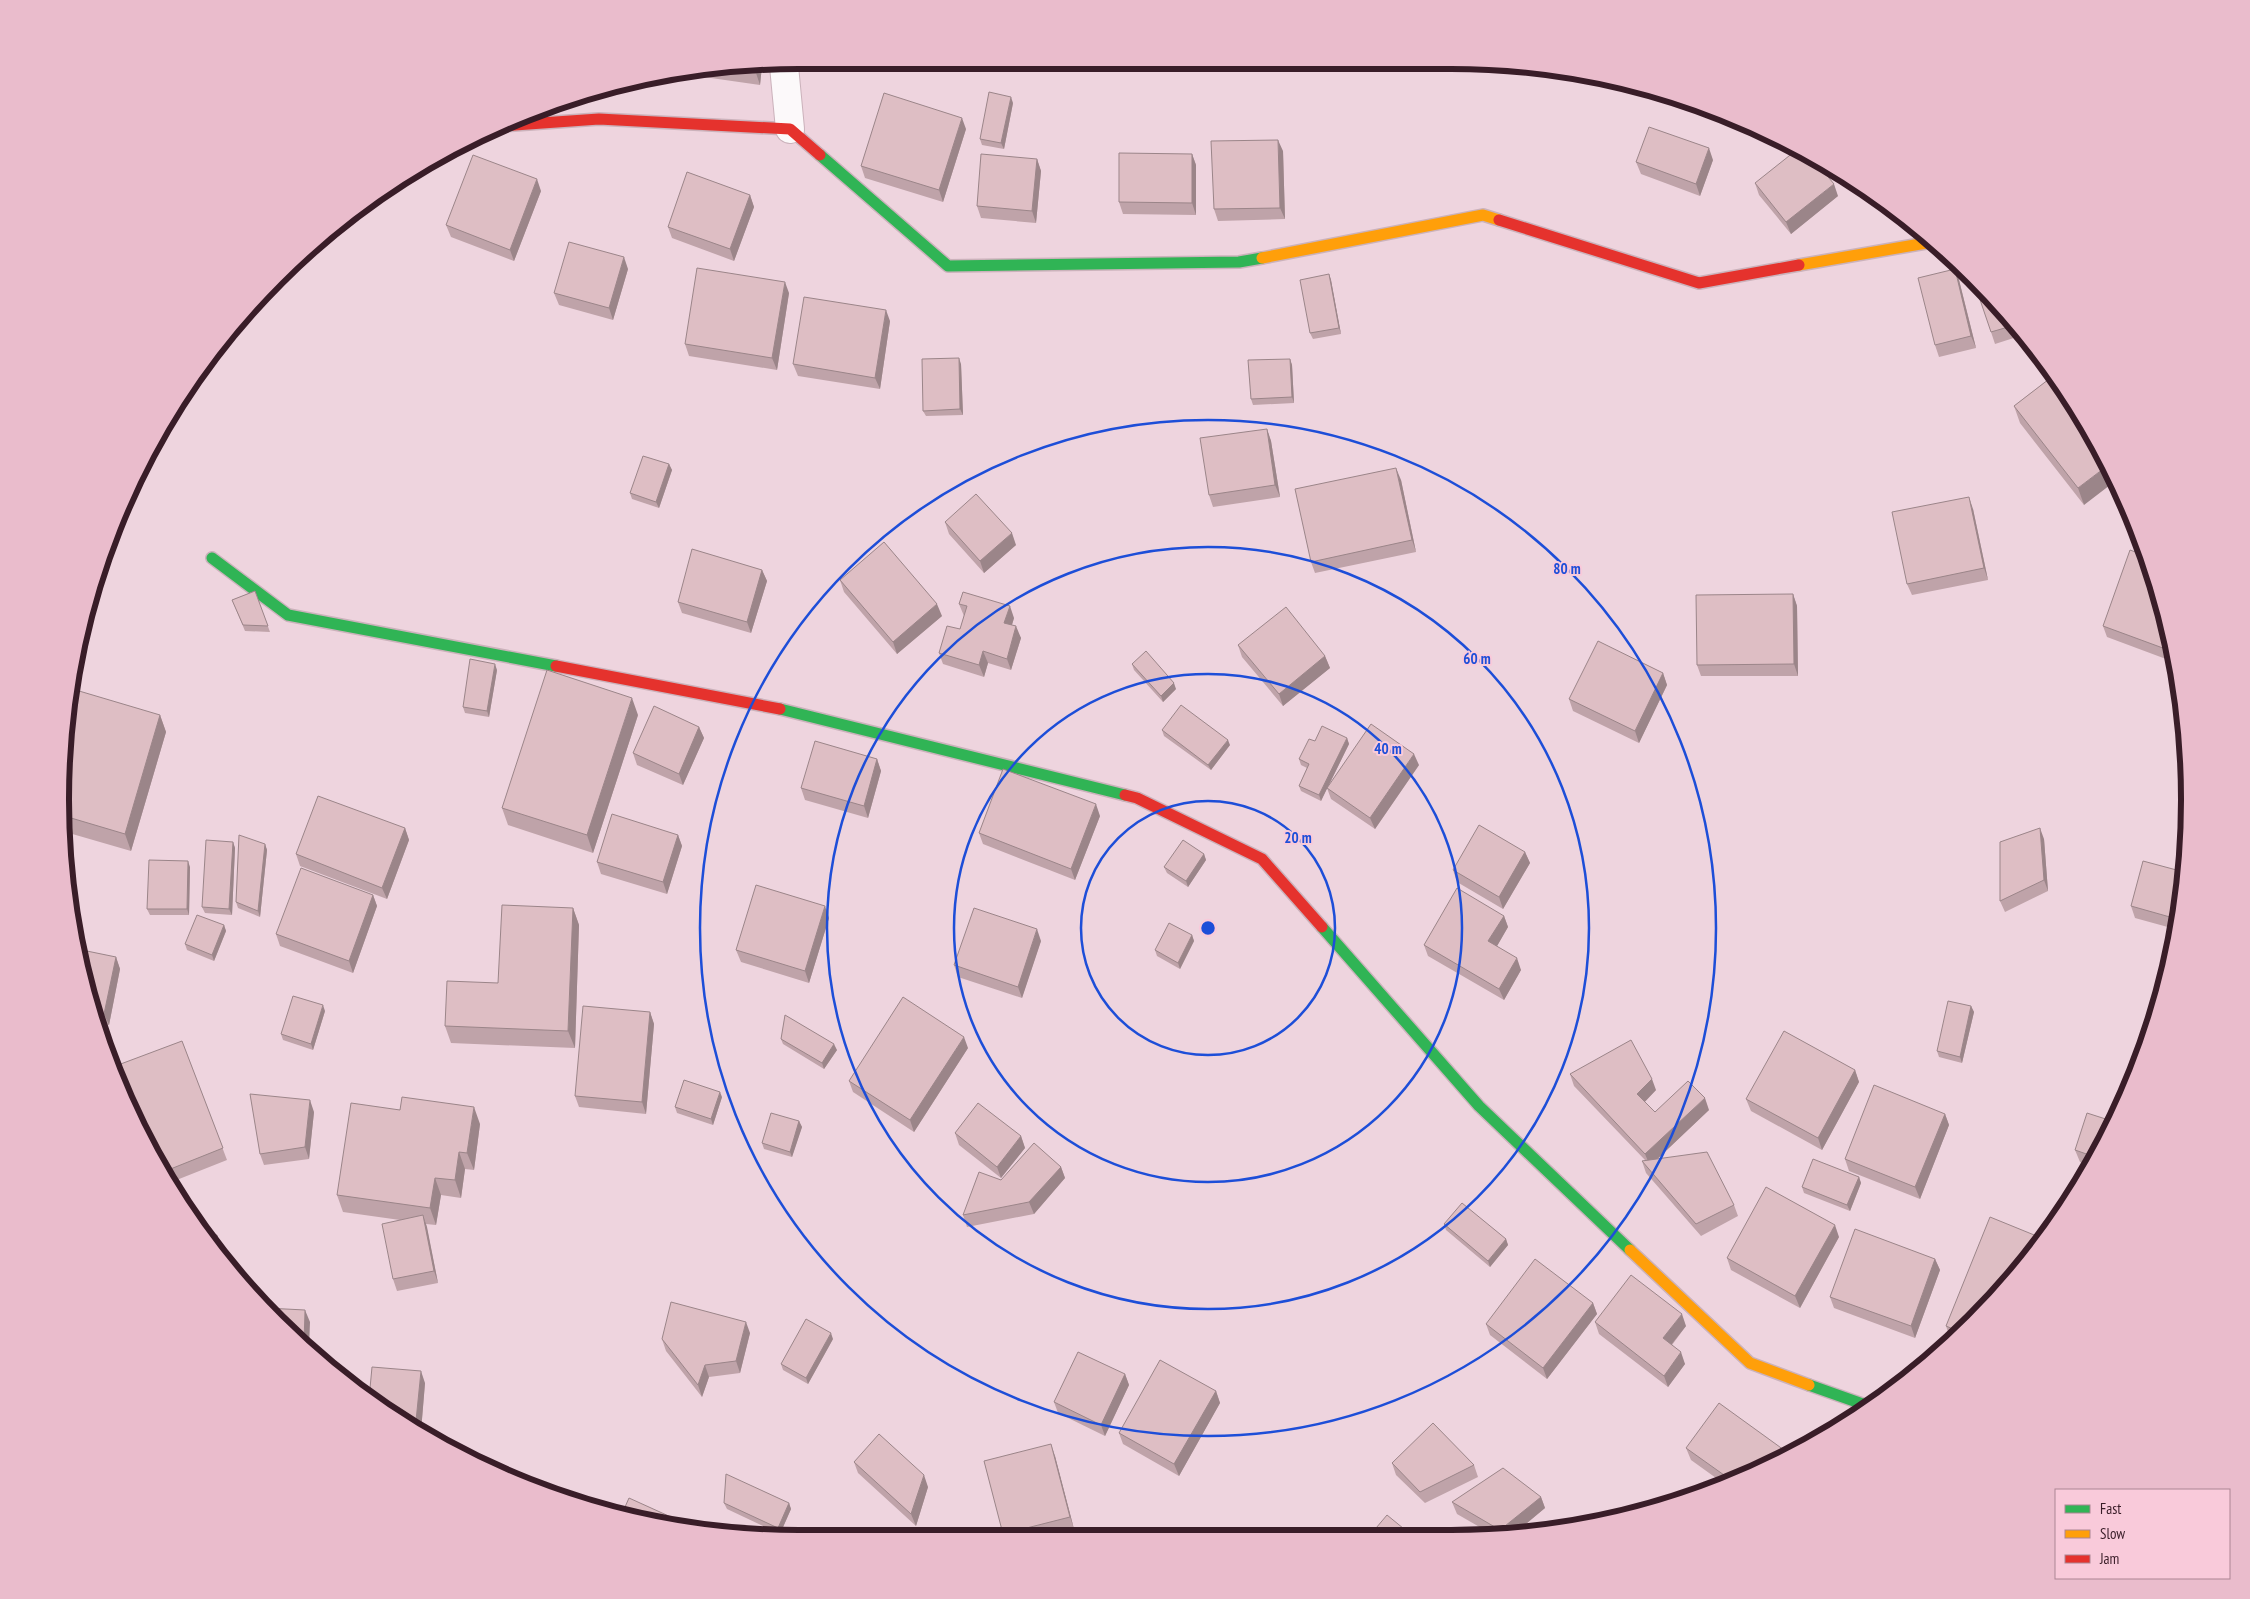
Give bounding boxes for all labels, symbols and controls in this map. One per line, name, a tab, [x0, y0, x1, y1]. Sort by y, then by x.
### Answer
text: 80 m	[1553, 559, 1581, 578]
text: 60 m	[1463, 649, 1491, 668]
text: 40 m	[1374, 739, 1402, 758]
text: 20 m	[1284, 828, 1312, 847]
centre of rings	[1199, 919, 1217, 937]
legend	[2055, 1489, 2230, 1579]
text: Fast	[2100, 1499, 2121, 1518]
text: Slow	[2100, 1524, 2125, 1543]
text: Jam	[2099, 1549, 2119, 1568]

